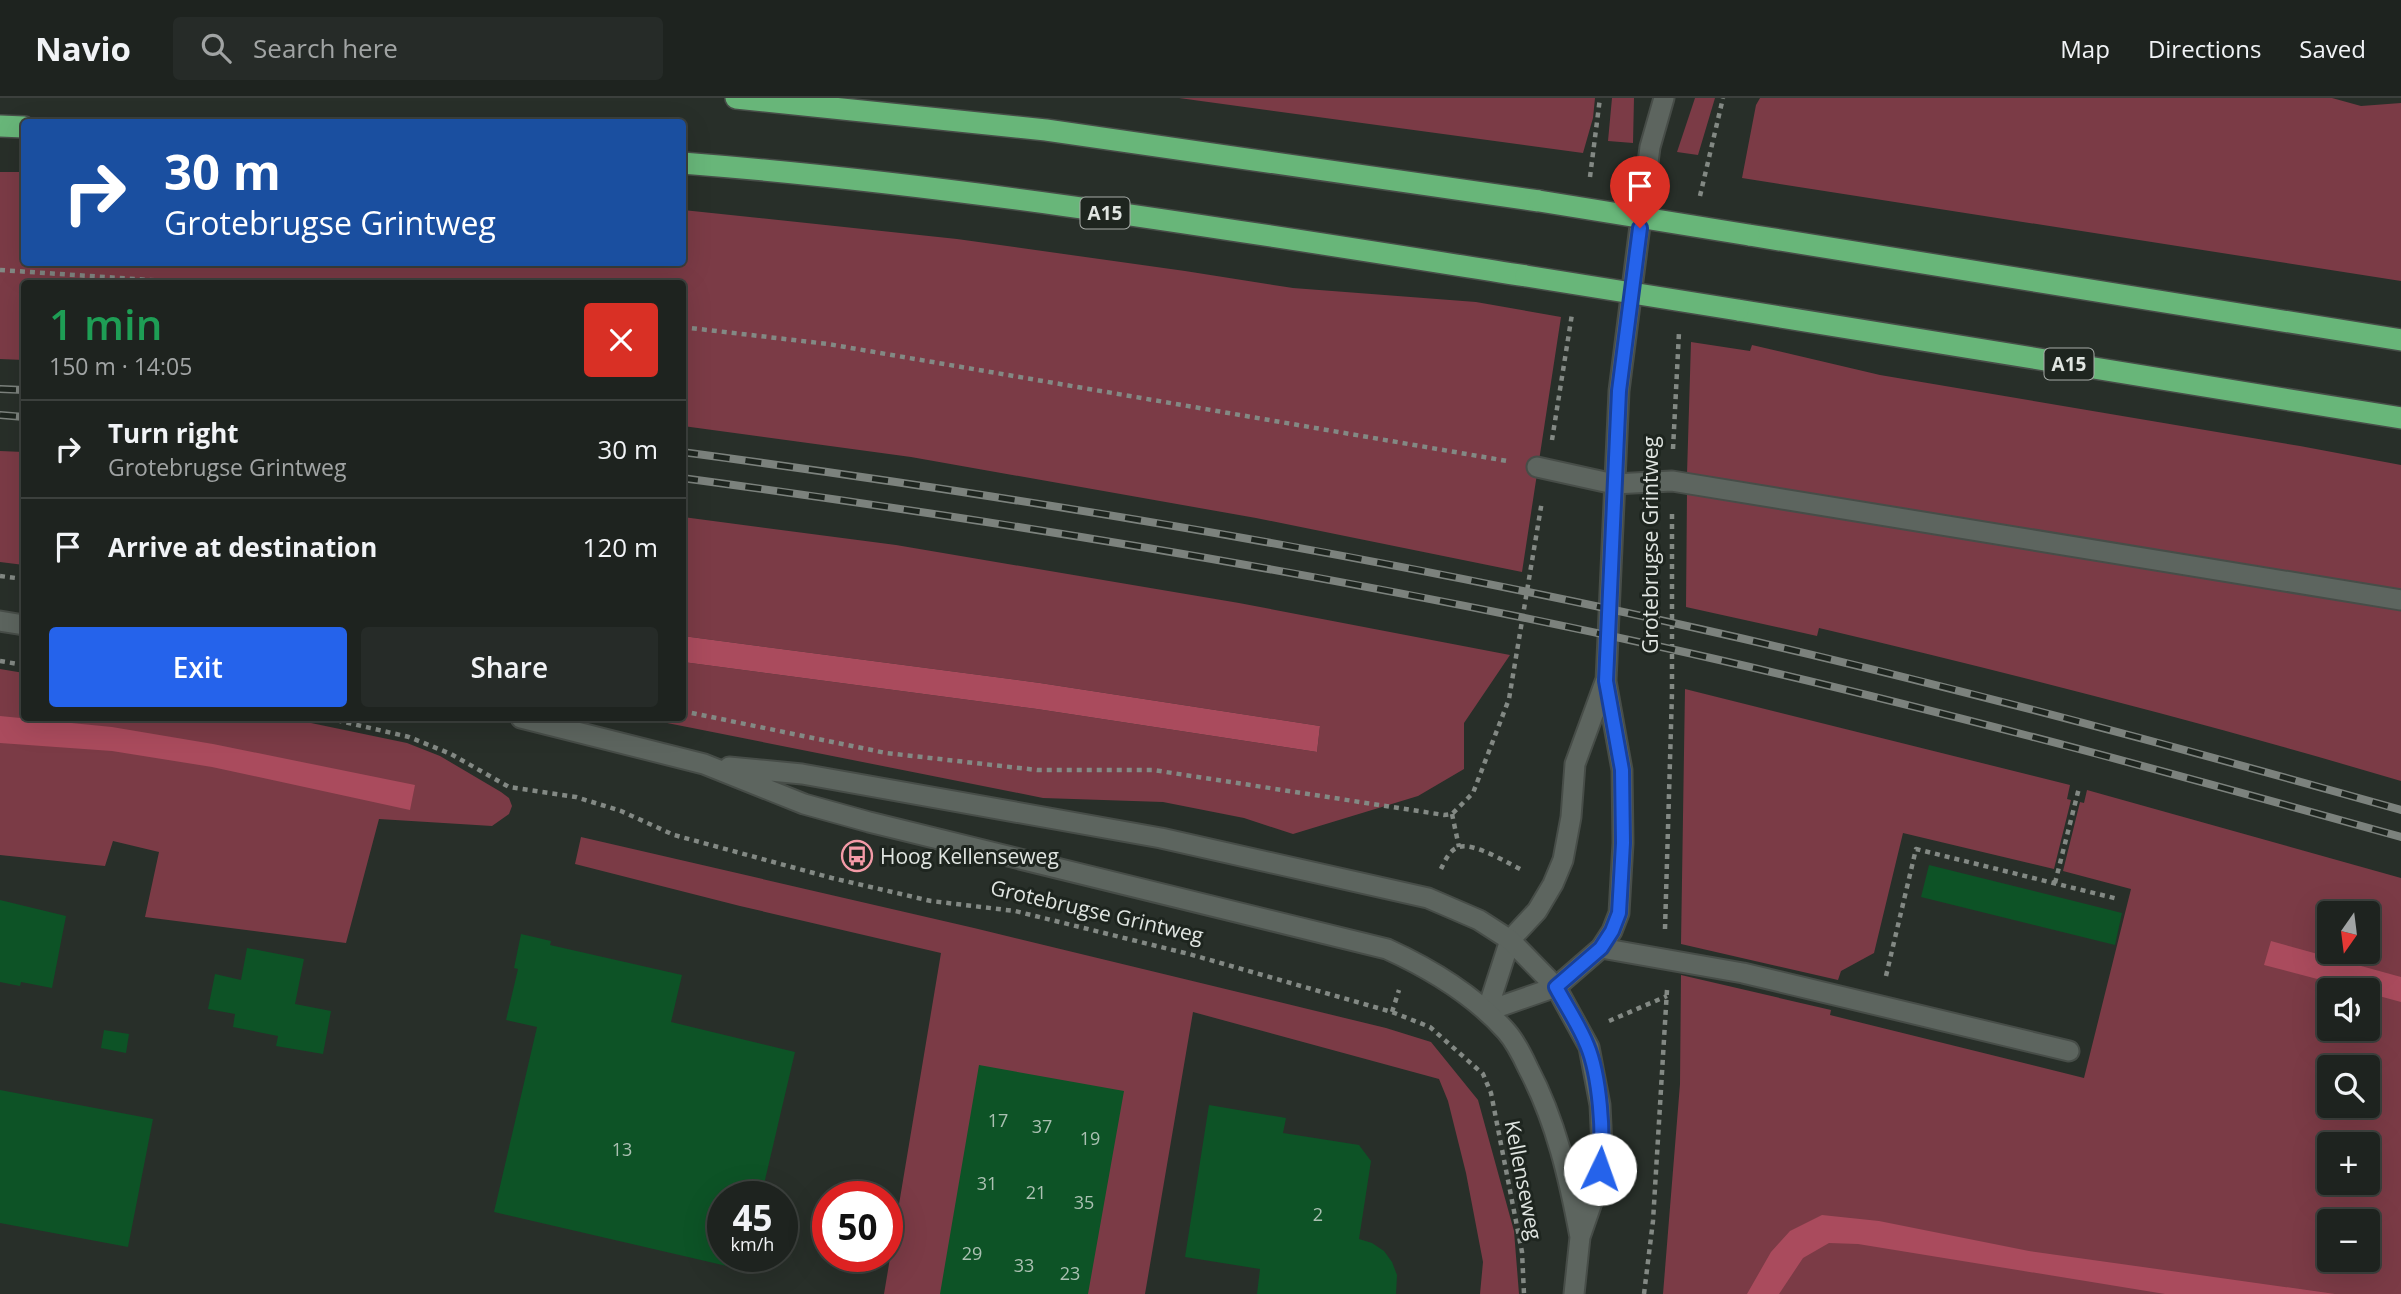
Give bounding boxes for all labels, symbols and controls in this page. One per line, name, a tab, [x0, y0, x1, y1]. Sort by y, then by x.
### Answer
search box	[173, 17, 663, 80]
text: Navio	[35, 26, 131, 71]
icon: search	[197, 29, 235, 67]
text: Search here	[253, 30, 398, 66]
text: Map	[2060, 32, 2110, 65]
text: Directions	[2148, 32, 2261, 65]
text: Saved	[2299, 32, 2366, 65]
text: 30 m	[164, 138, 281, 204]
icon: right	[49, 147, 140, 238]
pin	[1610, 156, 1670, 228]
icon: arrive	[1621, 167, 1659, 205]
road number: A15	[1080, 197, 1130, 228]
text: Grotebrugse Grintweg	[164, 201, 496, 244]
text: 1 min	[49, 295, 162, 352]
button: close	[584, 303, 658, 377]
road number: A15	[2044, 348, 2094, 380]
text: 150 m · 14:05	[49, 350, 192, 382]
text: Turn right	[108, 415, 239, 451]
icon: right	[49, 430, 87, 468]
text: 30 m	[597, 431, 658, 467]
street label: Grotebrugse Grintweg	[1636, 436, 1664, 654]
text: Grotebrugse Grintweg	[108, 451, 346, 483]
icon: arrive	[49, 528, 87, 566]
text: Arrive at destination	[108, 529, 377, 565]
text: 120 m	[583, 529, 658, 565]
button: Exit	[49, 627, 347, 707]
button: Share	[361, 627, 658, 707]
bus stop icon: Hoog Kellenseweg	[840, 839, 874, 873]
place label: Hoog Kellenseweg	[880, 842, 1059, 870]
street label: Grotebrugse Grintweg	[988, 873, 1206, 949]
north arrow	[2317, 901, 2380, 964]
map controls	[2317, 901, 2380, 1272]
button: sound	[2317, 978, 2380, 1041]
button: search	[2317, 1055, 2380, 1118]
house number: 17	[988, 1108, 1008, 1132]
house number: 37	[1032, 1114, 1052, 1138]
street label: Kellenseweg	[1499, 1118, 1549, 1242]
house number: 19	[1080, 1126, 1100, 1150]
position arrow	[1563, 1132, 1637, 1206]
button: +	[2317, 1132, 2380, 1195]
house number: 13	[612, 1137, 632, 1161]
house number: 31	[977, 1171, 997, 1195]
house number: 21	[1026, 1180, 1046, 1204]
speed limit sign: 50	[812, 1181, 903, 1272]
house number: 35	[1074, 1190, 1094, 1214]
text: 45	[732, 1194, 773, 1241]
house number: 2	[1313, 1202, 1323, 1226]
button: −	[2317, 1209, 2380, 1272]
text: km/h	[731, 1232, 774, 1256]
house number: 29	[962, 1241, 982, 1265]
house number: 33	[1014, 1253, 1034, 1277]
house number: 23	[1060, 1261, 1080, 1285]

